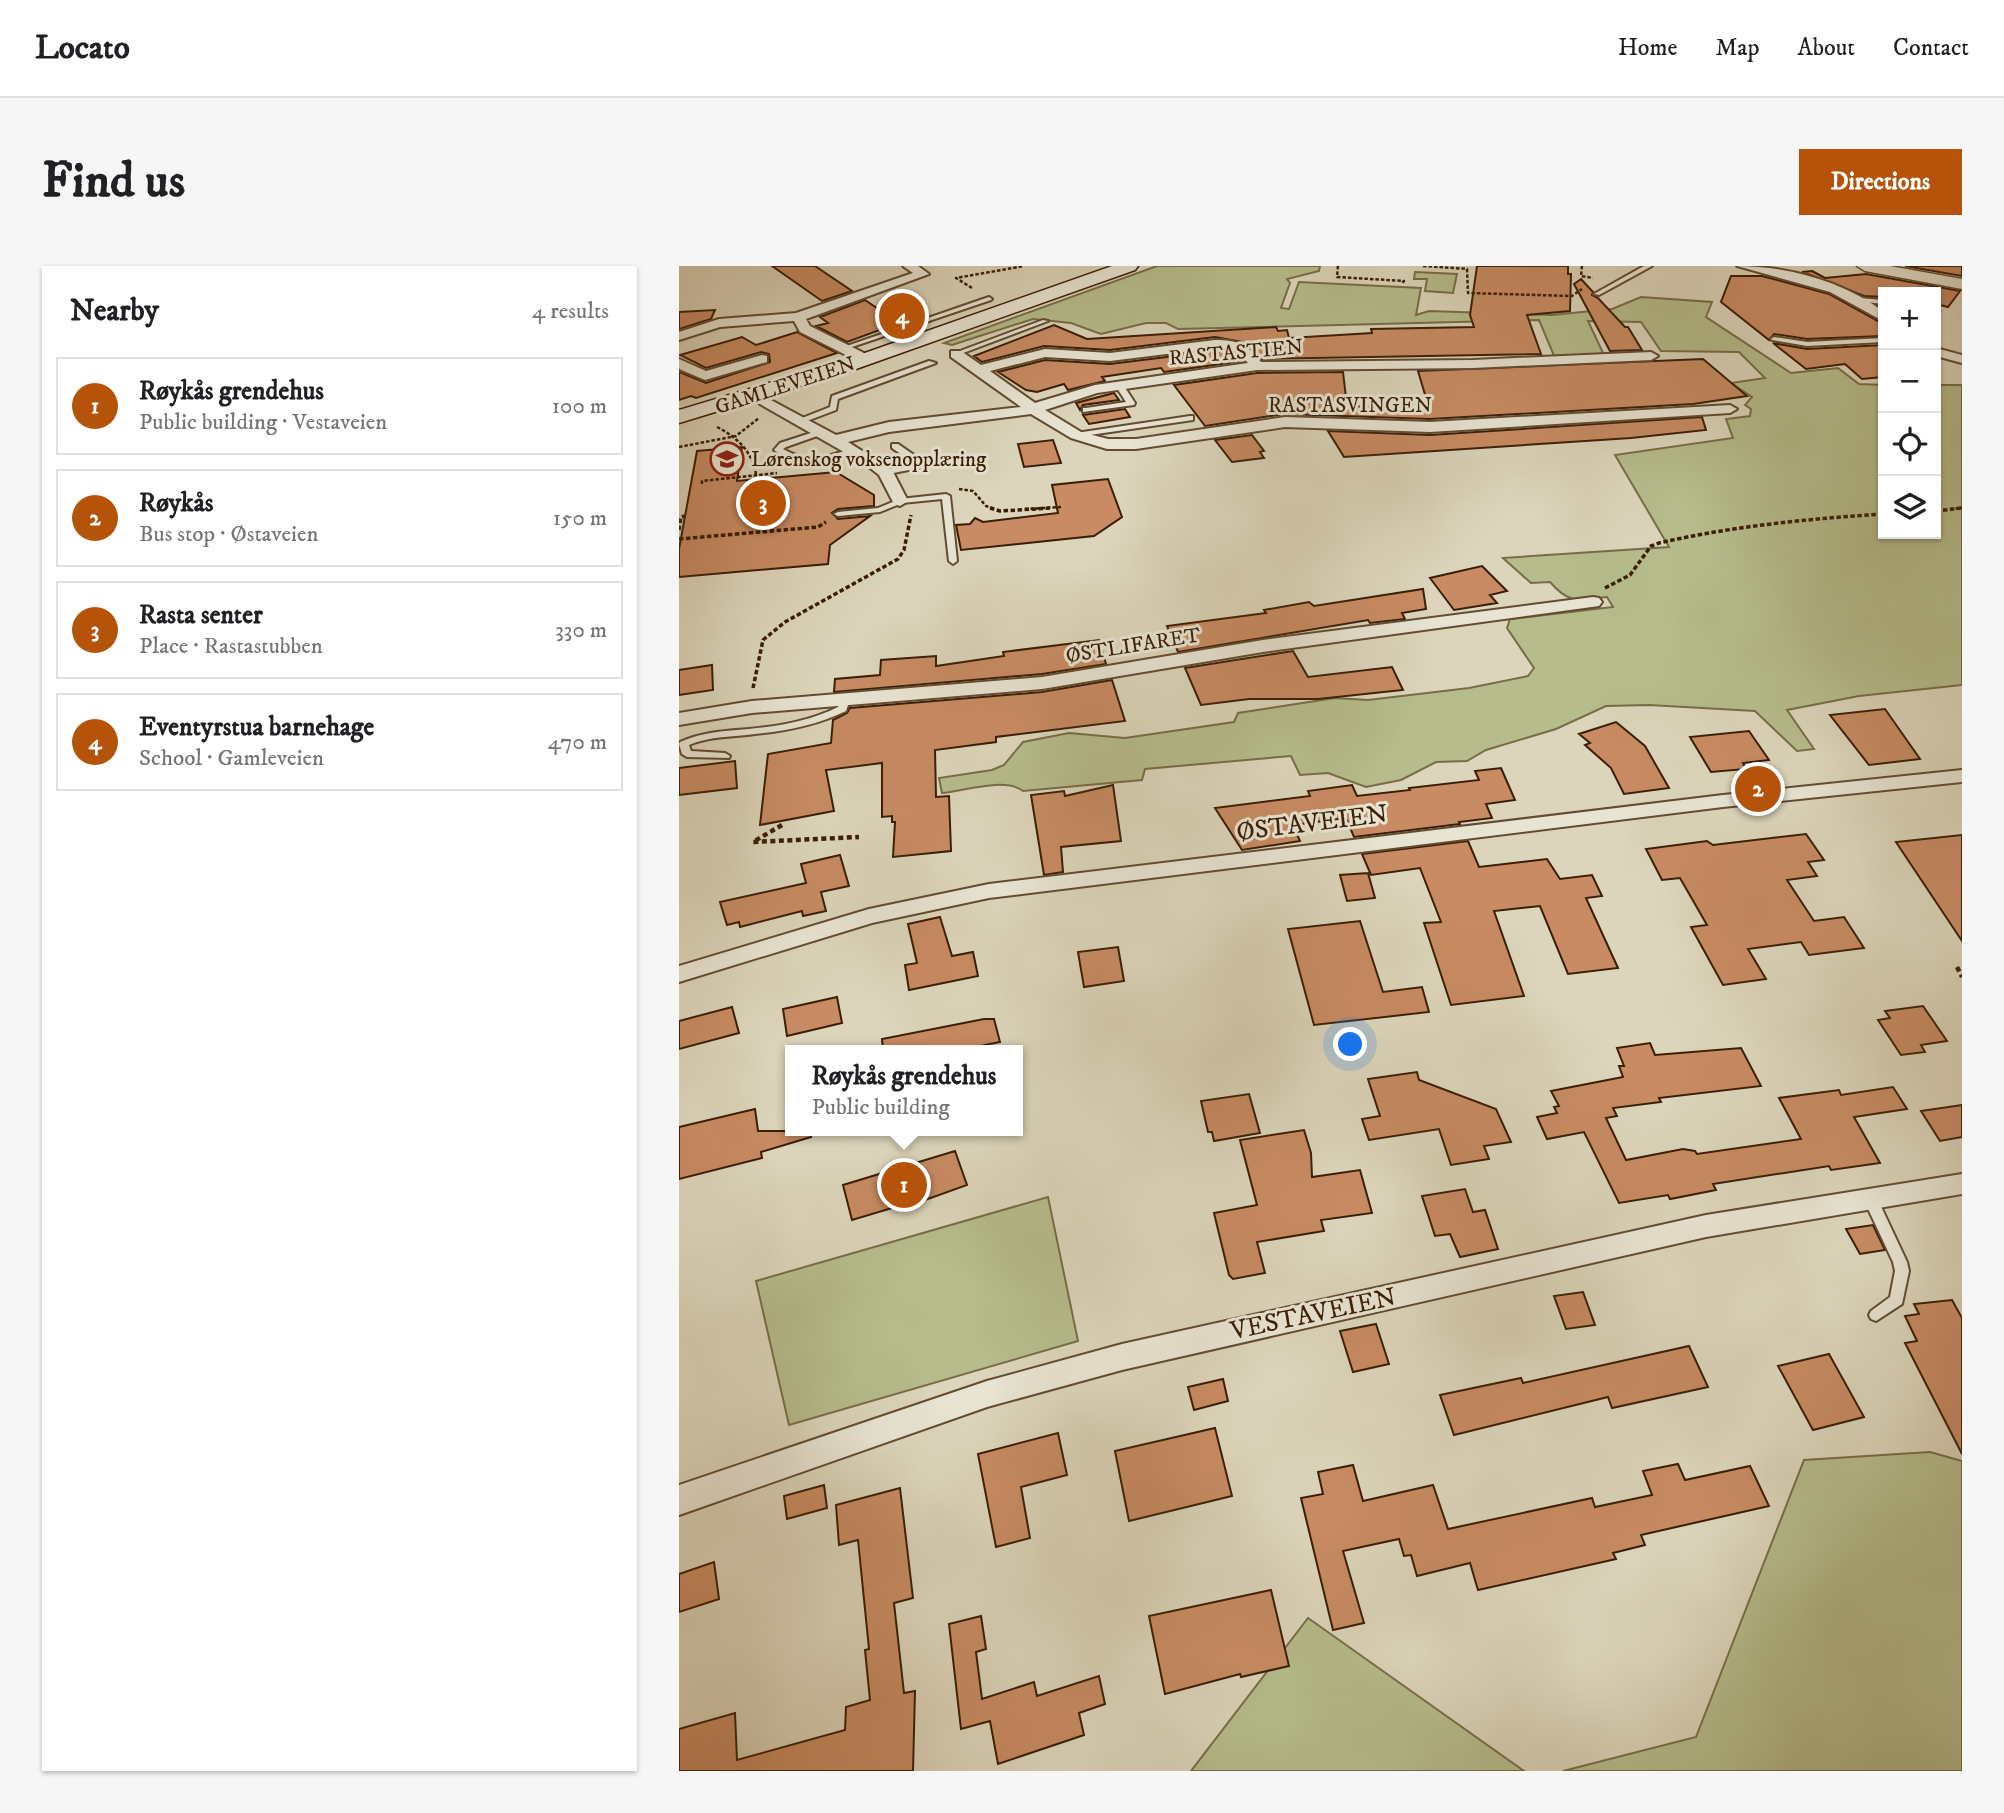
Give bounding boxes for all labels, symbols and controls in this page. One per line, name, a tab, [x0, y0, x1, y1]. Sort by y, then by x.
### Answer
text: Locato	[35, 28, 130, 69]
text: Home	[1618, 33, 1677, 63]
text: Map	[1715, 33, 1760, 63]
text: About	[1798, 33, 1855, 63]
text: Contact	[1893, 33, 1969, 63]
button: Directions	[1799, 149, 1962, 215]
text: Find us	[42, 151, 185, 213]
map controls	[1878, 287, 1941, 539]
button: +	[1878, 287, 1941, 350]
pin: 4	[879, 290, 925, 342]
text: Nearby	[70, 293, 159, 330]
text: 4 results	[532, 297, 609, 326]
street label: RASTASTIEN	[1168, 334, 1304, 372]
button: −	[1878, 350, 1941, 413]
street label: GAMLEVEIEN	[712, 351, 859, 421]
text: Røykås grendehus	[139, 375, 324, 408]
text: 1	[91, 392, 99, 421]
text: 100 m	[552, 392, 607, 421]
street label: RASTASVINGEN	[1268, 393, 1432, 419]
text: Public building · Vestaveien	[139, 408, 387, 437]
button: locate	[1878, 413, 1941, 476]
school or university icon: Lørenskog voksenopplæring	[708, 440, 746, 478]
place label: Lørenskog voksenopplæring	[751, 447, 987, 473]
button: layers	[1878, 476, 1941, 539]
pin: 3	[740, 477, 786, 529]
text: Røykås	[139, 487, 213, 520]
text: 2	[89, 504, 101, 533]
text: 150 m	[553, 504, 607, 533]
text: Bus stop · Østaveien	[139, 520, 319, 549]
text: Rasta senter	[139, 599, 263, 632]
text: 3	[91, 616, 99, 645]
text: 330 m	[555, 616, 607, 645]
street label: ØSTLIFARET	[1064, 622, 1202, 669]
text: Place · Rastastubben	[139, 632, 323, 661]
text: Eventyrstua barnehage	[139, 711, 374, 744]
text: 4	[88, 728, 102, 757]
text: 470 m	[548, 728, 607, 757]
text: School · Gamleveien	[139, 744, 324, 773]
pin: 2	[1735, 763, 1781, 815]
street label: ØSTAVEIEN	[1235, 798, 1390, 849]
your location	[1333, 1027, 1367, 1061]
popup	[785, 1045, 1023, 1136]
text: Røykås grendehus	[811, 1060, 997, 1093]
text: Public building	[811, 1093, 950, 1122]
pin: 1	[881, 1159, 927, 1211]
street label: VESTAVEIEN	[1226, 1281, 1399, 1348]

